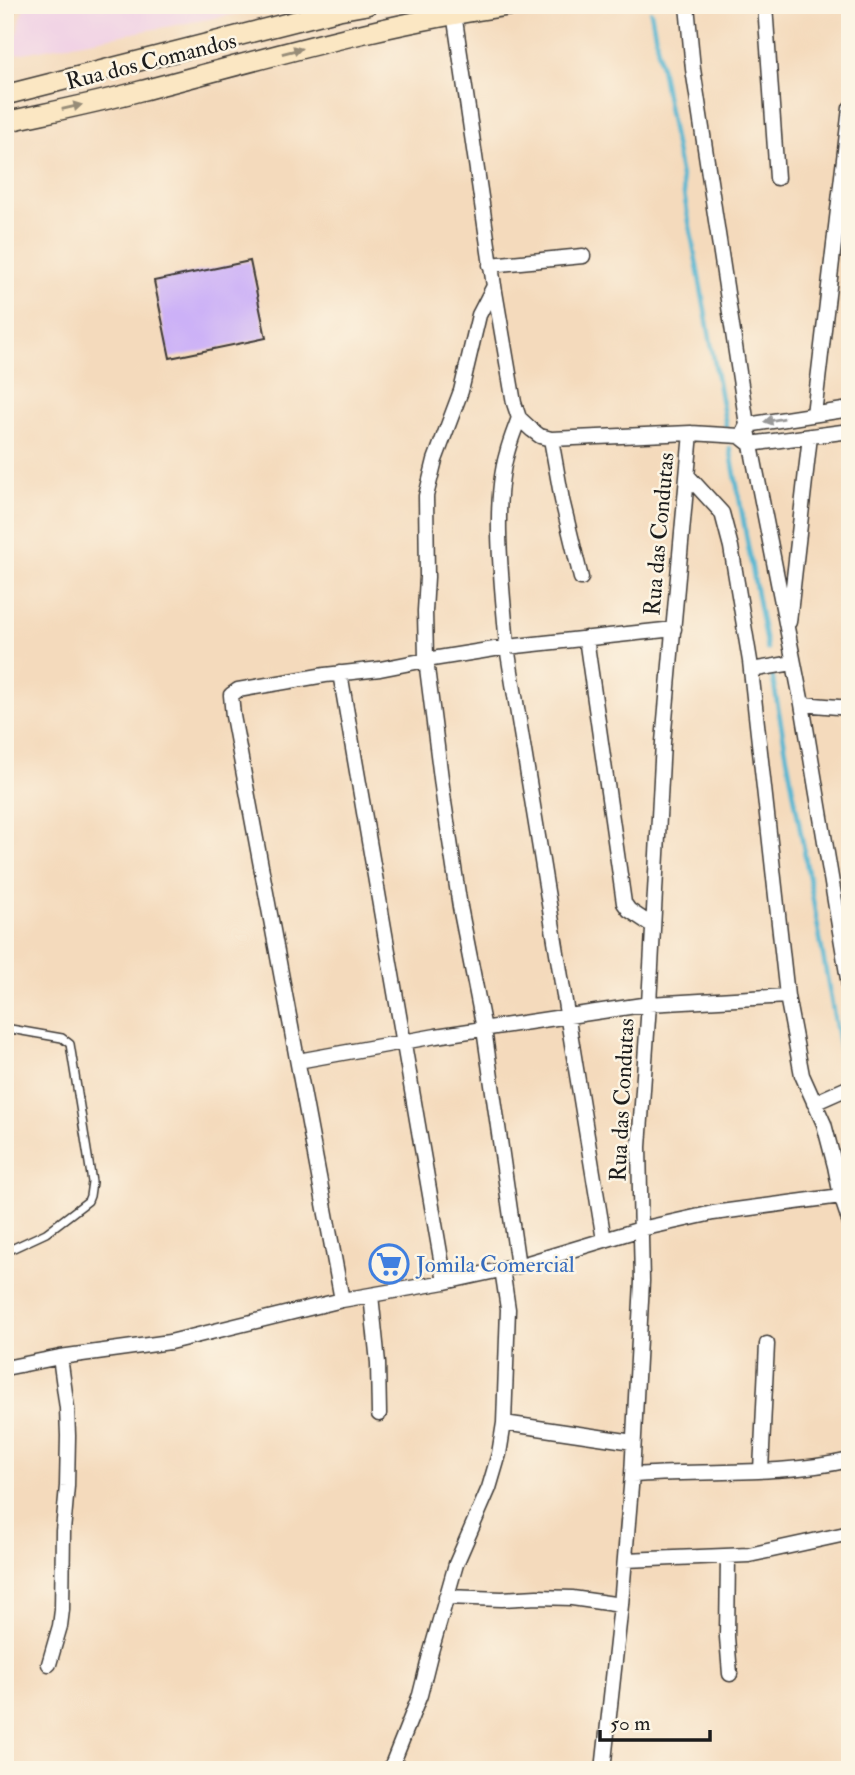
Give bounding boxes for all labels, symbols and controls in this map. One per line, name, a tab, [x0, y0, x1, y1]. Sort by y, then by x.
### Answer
street label: Rua dos Comandos	[63, 26, 239, 96]
one-way arrow	[281, 45, 303, 56]
one-way arrow	[61, 101, 83, 112]
one-way arrow	[763, 415, 785, 426]
street label: Rua das Condutas	[637, 451, 681, 617]
street label: Rua das Condutas	[603, 1017, 641, 1182]
supermarket icon: Jomila Comercial	[368, 1243, 410, 1285]
place label: Jomila Comercial	[415, 1250, 575, 1279]
scale bar	[600, 1698, 710, 1742]
text: 50 m	[610, 1710, 651, 1737]

